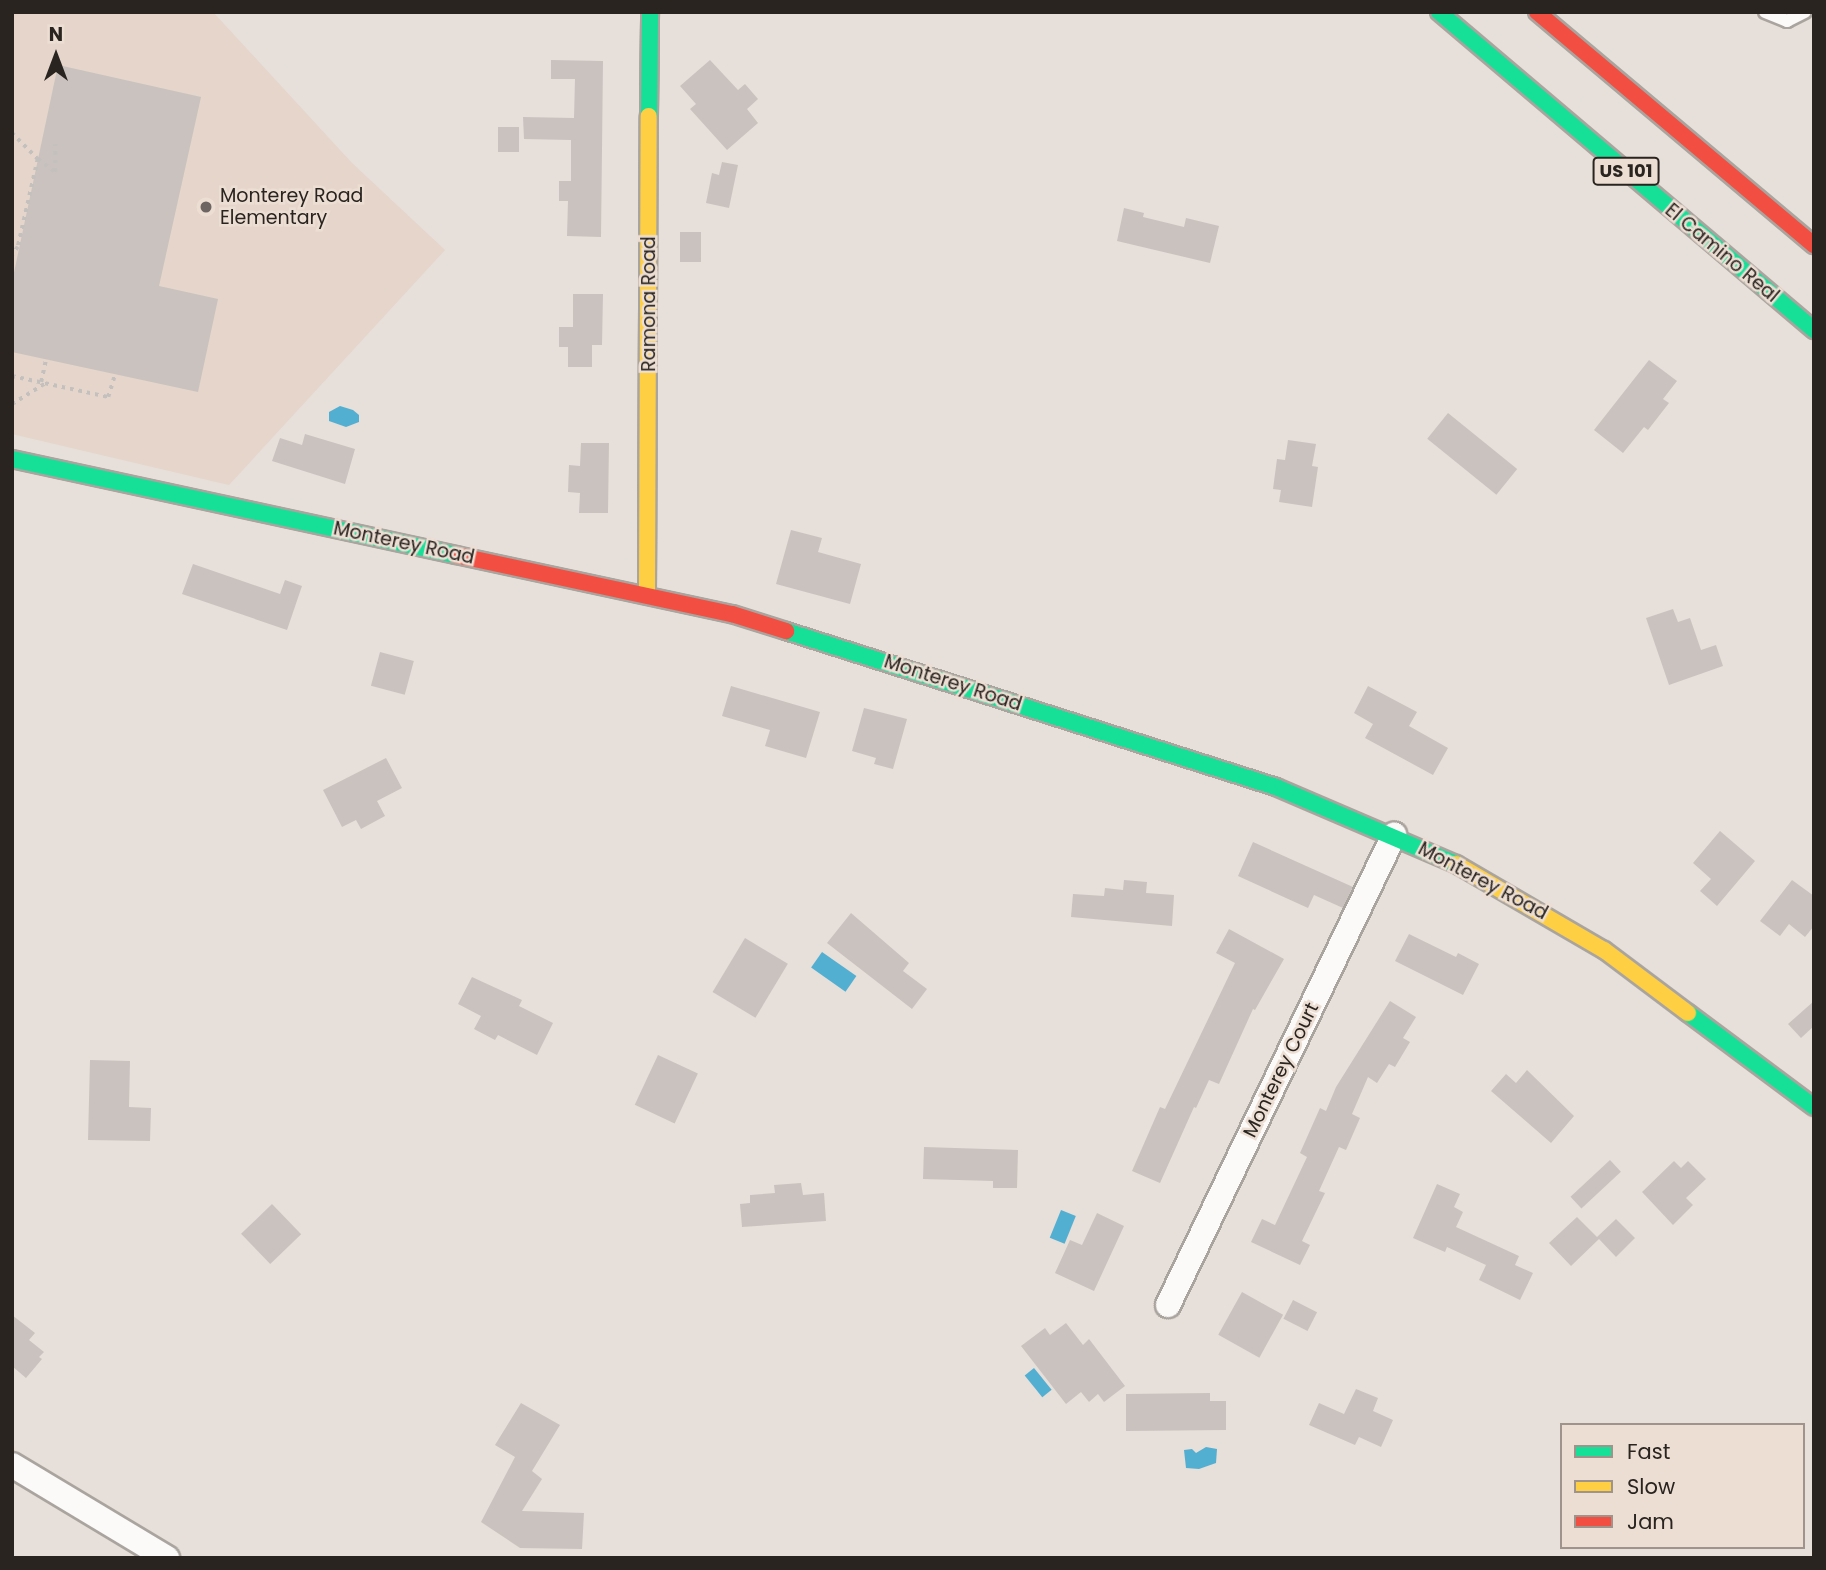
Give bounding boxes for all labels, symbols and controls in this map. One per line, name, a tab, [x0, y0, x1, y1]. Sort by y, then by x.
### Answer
north arrow	[21, 21, 91, 91]
text: N	[49, 21, 63, 48]
road number: US 101	[1591, 156, 1661, 186]
place label: Monterey Road Elementary	[220, 185, 363, 229]
marker: Monterey Road Elementary	[198, 199, 214, 215]
street label: El Camino Real	[1660, 199, 1784, 307]
street label: Ramona Road	[638, 236, 660, 372]
street label: Monterey Road	[331, 517, 477, 569]
street label: Monterey Road	[881, 650, 1025, 716]
street label: Monterey Road	[1414, 837, 1552, 925]
street label: Monterey Court	[1239, 999, 1323, 1141]
legend	[1560, 1423, 1805, 1549]
text: Fast	[1627, 1437, 1670, 1466]
text: Slow	[1627, 1472, 1675, 1501]
text: Jam	[1627, 1507, 1674, 1536]

